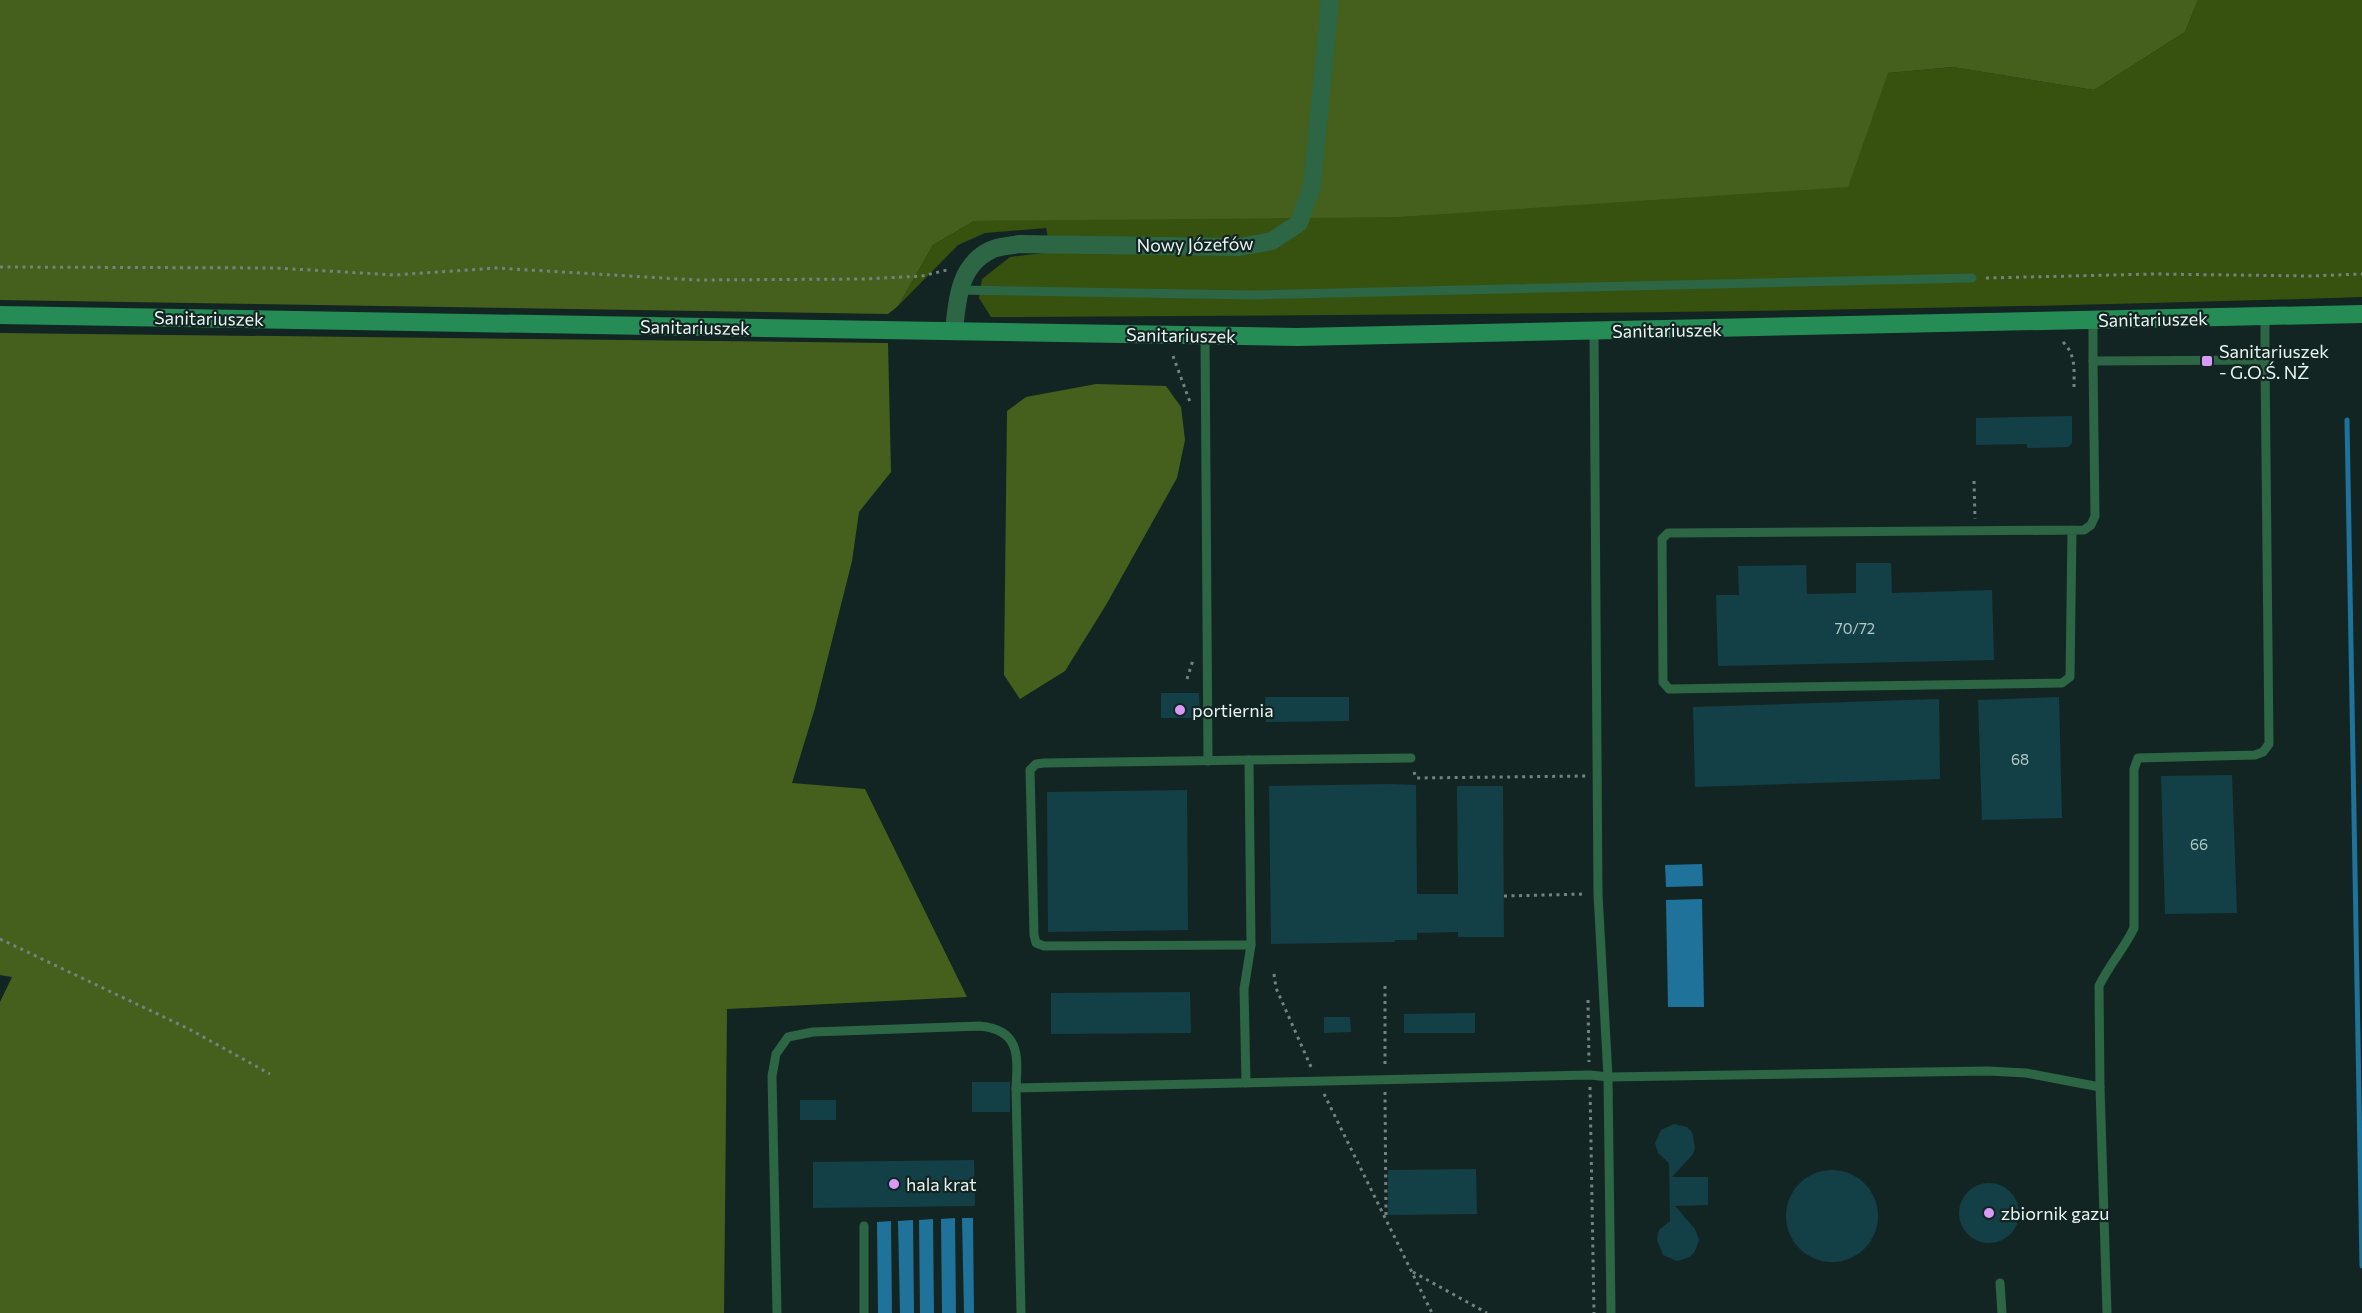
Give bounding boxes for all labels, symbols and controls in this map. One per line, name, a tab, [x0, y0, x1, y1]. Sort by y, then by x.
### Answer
street label: Nowy Józefów	[1136, 232, 1254, 256]
street label: Sanitariuszek	[154, 306, 264, 330]
street label: Sanitariuszek	[2098, 307, 2208, 331]
street label: Sanitariuszek	[640, 315, 750, 339]
street label: Sanitariuszek	[1612, 318, 1722, 342]
street label: Sanitariuszek	[1126, 323, 1236, 347]
place label: Sanitariuszek - G.O.Ś. NŻ	[2219, 340, 2329, 383]
marker: Sanitariuszek - G.O.Ś. NŻ	[2200, 354, 2214, 368]
house number: 70/72	[1835, 619, 1875, 637]
place label: portiernia	[1192, 699, 1274, 721]
marker: portiernia	[1173, 703, 1187, 717]
house number: 68	[2011, 750, 2029, 768]
house number: 66	[2190, 835, 2208, 853]
place label: hala krat	[906, 1173, 977, 1195]
marker: hala krat	[887, 1177, 901, 1191]
place label: zbiornik gazu	[2001, 1202, 2109, 1224]
marker: zbiornik gazu	[1982, 1206, 1996, 1220]

